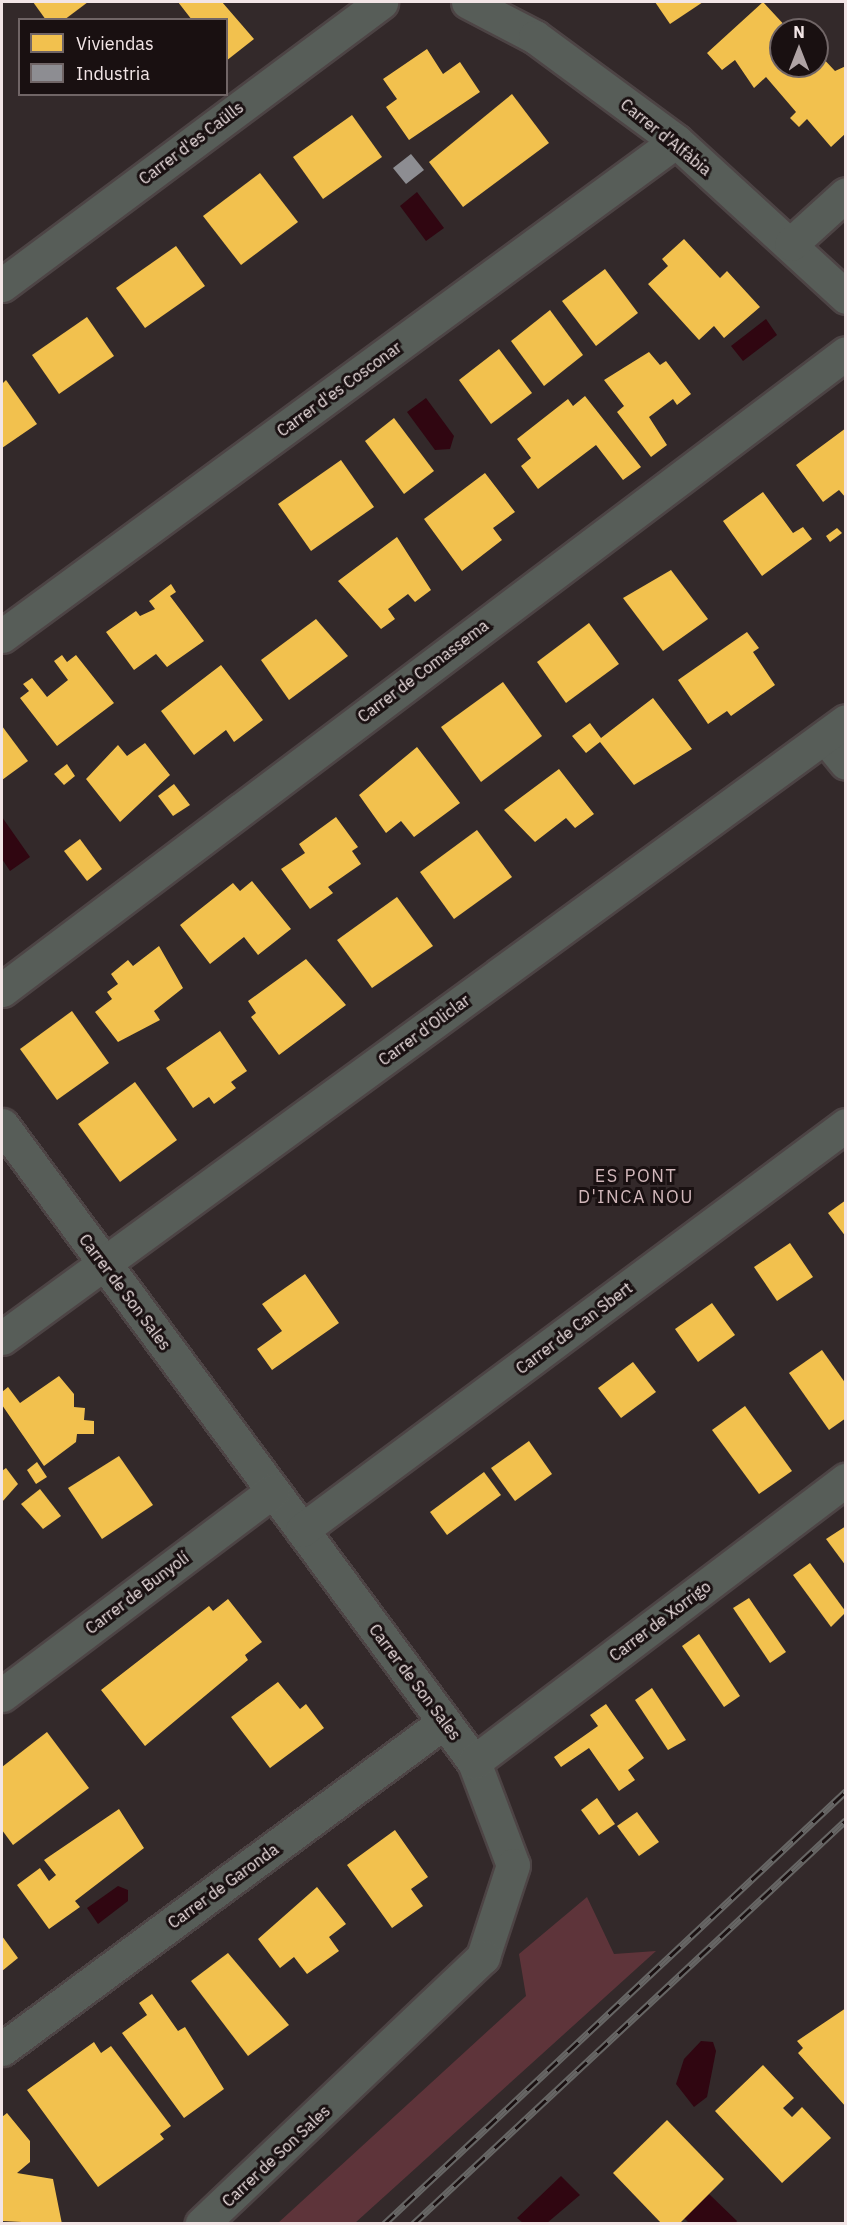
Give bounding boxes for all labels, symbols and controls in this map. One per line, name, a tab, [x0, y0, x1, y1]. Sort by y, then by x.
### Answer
legend	[18, 18, 228, 96]
north arrow	[769, 18, 829, 78]
text: N	[793, 22, 805, 42]
text: Viviendas	[76, 32, 154, 55]
text: Industria	[76, 62, 150, 85]
street label: Carrer d'Alfàbia	[617, 95, 715, 179]
street label: Carrer d'es Caülls	[135, 97, 247, 189]
street label: Carrer d'es Cosconar	[273, 337, 405, 441]
street label: Carrer de Comassema	[354, 616, 492, 726]
street label: Carrer d'Oliclar	[375, 990, 473, 1070]
district label: ES PONT D'INCA NOU	[578, 1166, 694, 1208]
street label: Carrer de Son Sales	[75, 1230, 175, 1354]
street label: Carrer de Can Sbert	[512, 1278, 636, 1378]
street label: Carrer de Bunyolí	[82, 1548, 192, 1638]
street label: Carrer de Xorrigo	[606, 1577, 714, 1665]
street label: Carrer de Son Sales	[365, 1620, 465, 1744]
street label: Carrer de Garonda	[164, 1840, 282, 1932]
street label: Carrer de Son Sales	[218, 2101, 334, 2211]

